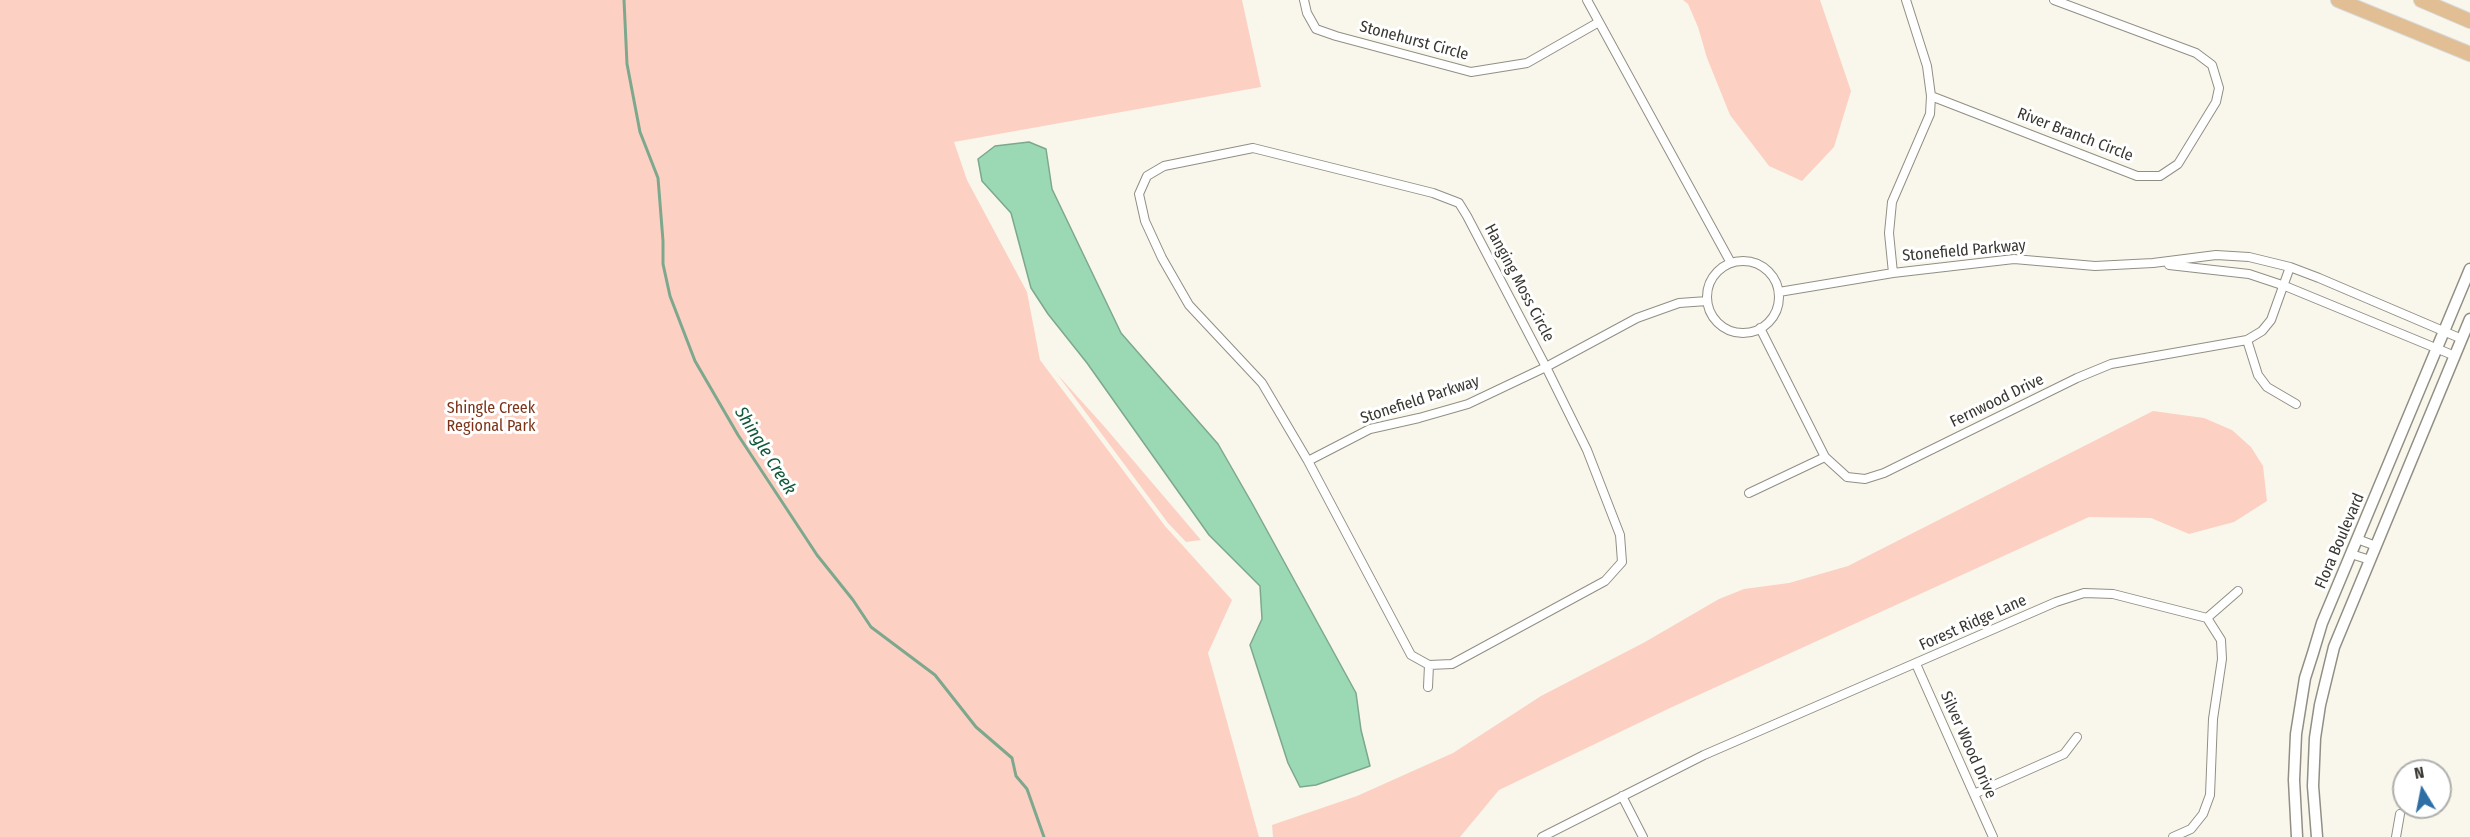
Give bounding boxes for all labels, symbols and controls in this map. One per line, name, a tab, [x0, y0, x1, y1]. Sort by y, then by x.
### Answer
street label: Stonehurst Circle	[1357, 17, 1471, 65]
street label: River Branch Circle	[2014, 104, 2136, 166]
street label: Hanging Moss Circle	[1480, 221, 1558, 345]
street label: Stonefield Parkway	[1901, 236, 2027, 266]
street label: Fernwood Drive	[1947, 370, 2047, 432]
street label: Stonefield Parkway	[1358, 372, 1482, 428]
park label: Shingle Creek Regional Park	[447, 399, 535, 437]
water label: Shingle Creek	[730, 403, 800, 499]
street label: Flora Boulevard	[2311, 490, 2369, 592]
street label: Forest Ridge Lane	[1917, 591, 2029, 655]
street label: Silver Wood Drive	[1936, 688, 2000, 802]
north arrow	[2392, 759, 2452, 819]
text: N	[2413, 763, 2426, 783]

